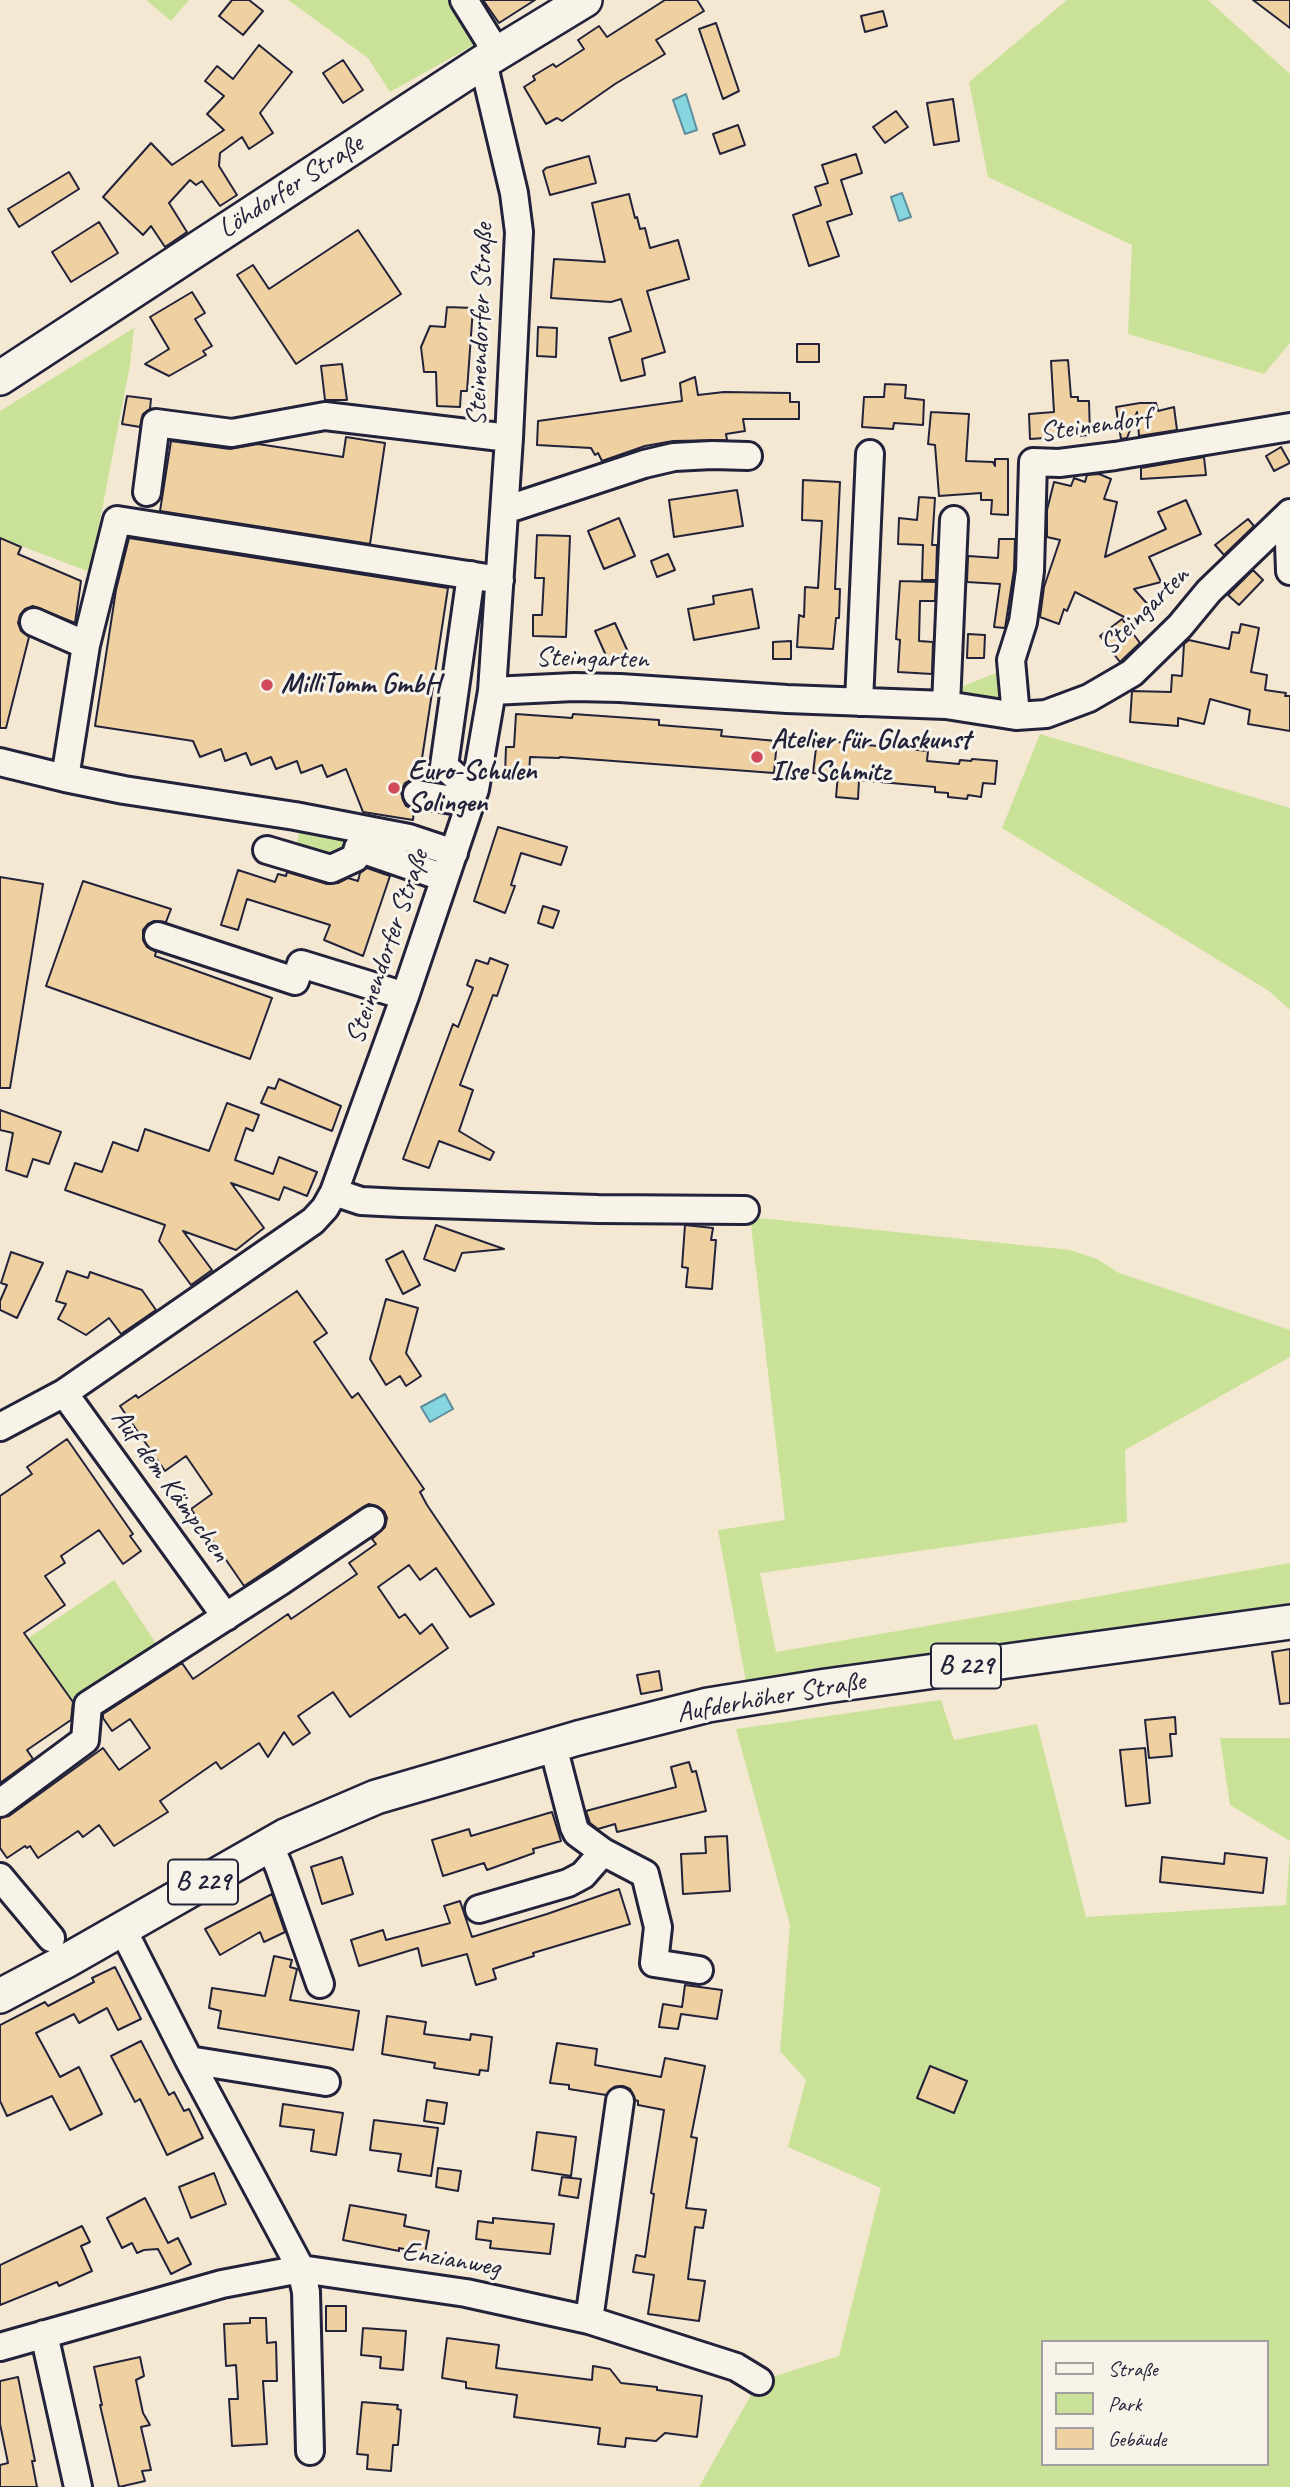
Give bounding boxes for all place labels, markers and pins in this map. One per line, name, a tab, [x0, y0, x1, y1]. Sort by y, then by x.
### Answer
place label: MilliTomm GmbH	[281, 668, 440, 702]
marker: MilliTomm GmbH	[259, 677, 275, 693]
place label: Atelier für Glaskunst Ilse Schmitz	[771, 724, 970, 790]
marker: Atelier für Glaskunst Ilse Schmitz	[749, 749, 765, 765]
place label: Euro-Schulen Solingen	[408, 755, 537, 821]
marker: Euro-Schulen Solingen	[386, 780, 402, 796]

